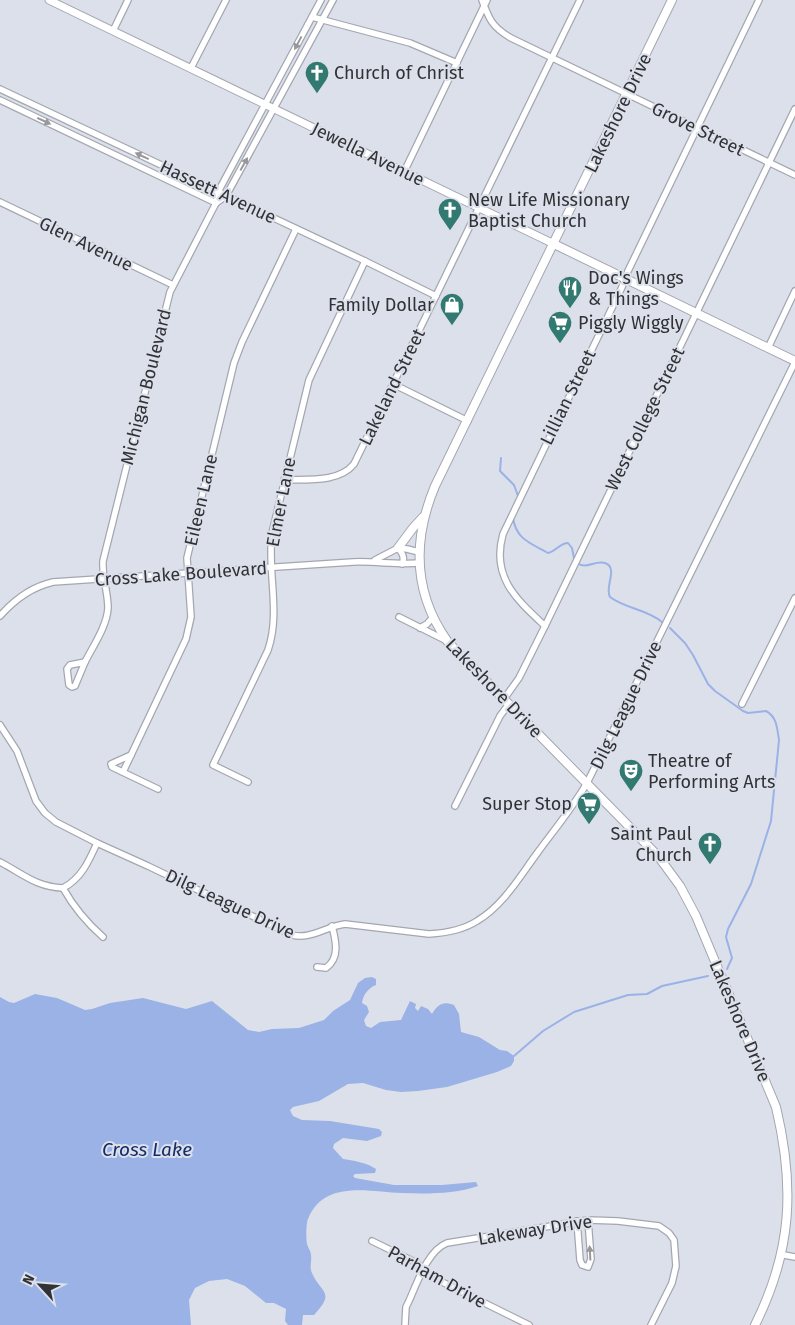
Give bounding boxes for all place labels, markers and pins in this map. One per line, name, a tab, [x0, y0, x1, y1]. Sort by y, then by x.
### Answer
church icon: Church of Christ	[304, 60, 330, 94]
place label: Church of Christ	[334, 62, 464, 84]
place label: New Life Missionary Baptist Church	[468, 189, 630, 232]
church icon: New Life Missionary Baptist Church	[437, 197, 463, 231]
place label: Doc's Wings & Things	[588, 267, 684, 310]
restaurant icon: Doc's Wings & Things	[557, 275, 583, 309]
shop icon: Family Dollar	[439, 292, 465, 326]
place label: Family Dollar	[328, 294, 434, 316]
supermarket icon: Piggly Wiggly	[547, 310, 573, 344]
place label: Piggly Wiggly	[578, 312, 684, 334]
place label: Theatre of Performing Arts	[648, 750, 775, 793]
theatre icon: Theatre of Performing Arts	[618, 758, 644, 792]
supermarket icon: Super Stop	[576, 791, 602, 825]
place label: Super Stop	[482, 793, 572, 815]
place label: Saint Paul Church	[610, 823, 692, 866]
church icon: Saint Paul Church	[697, 831, 723, 865]

